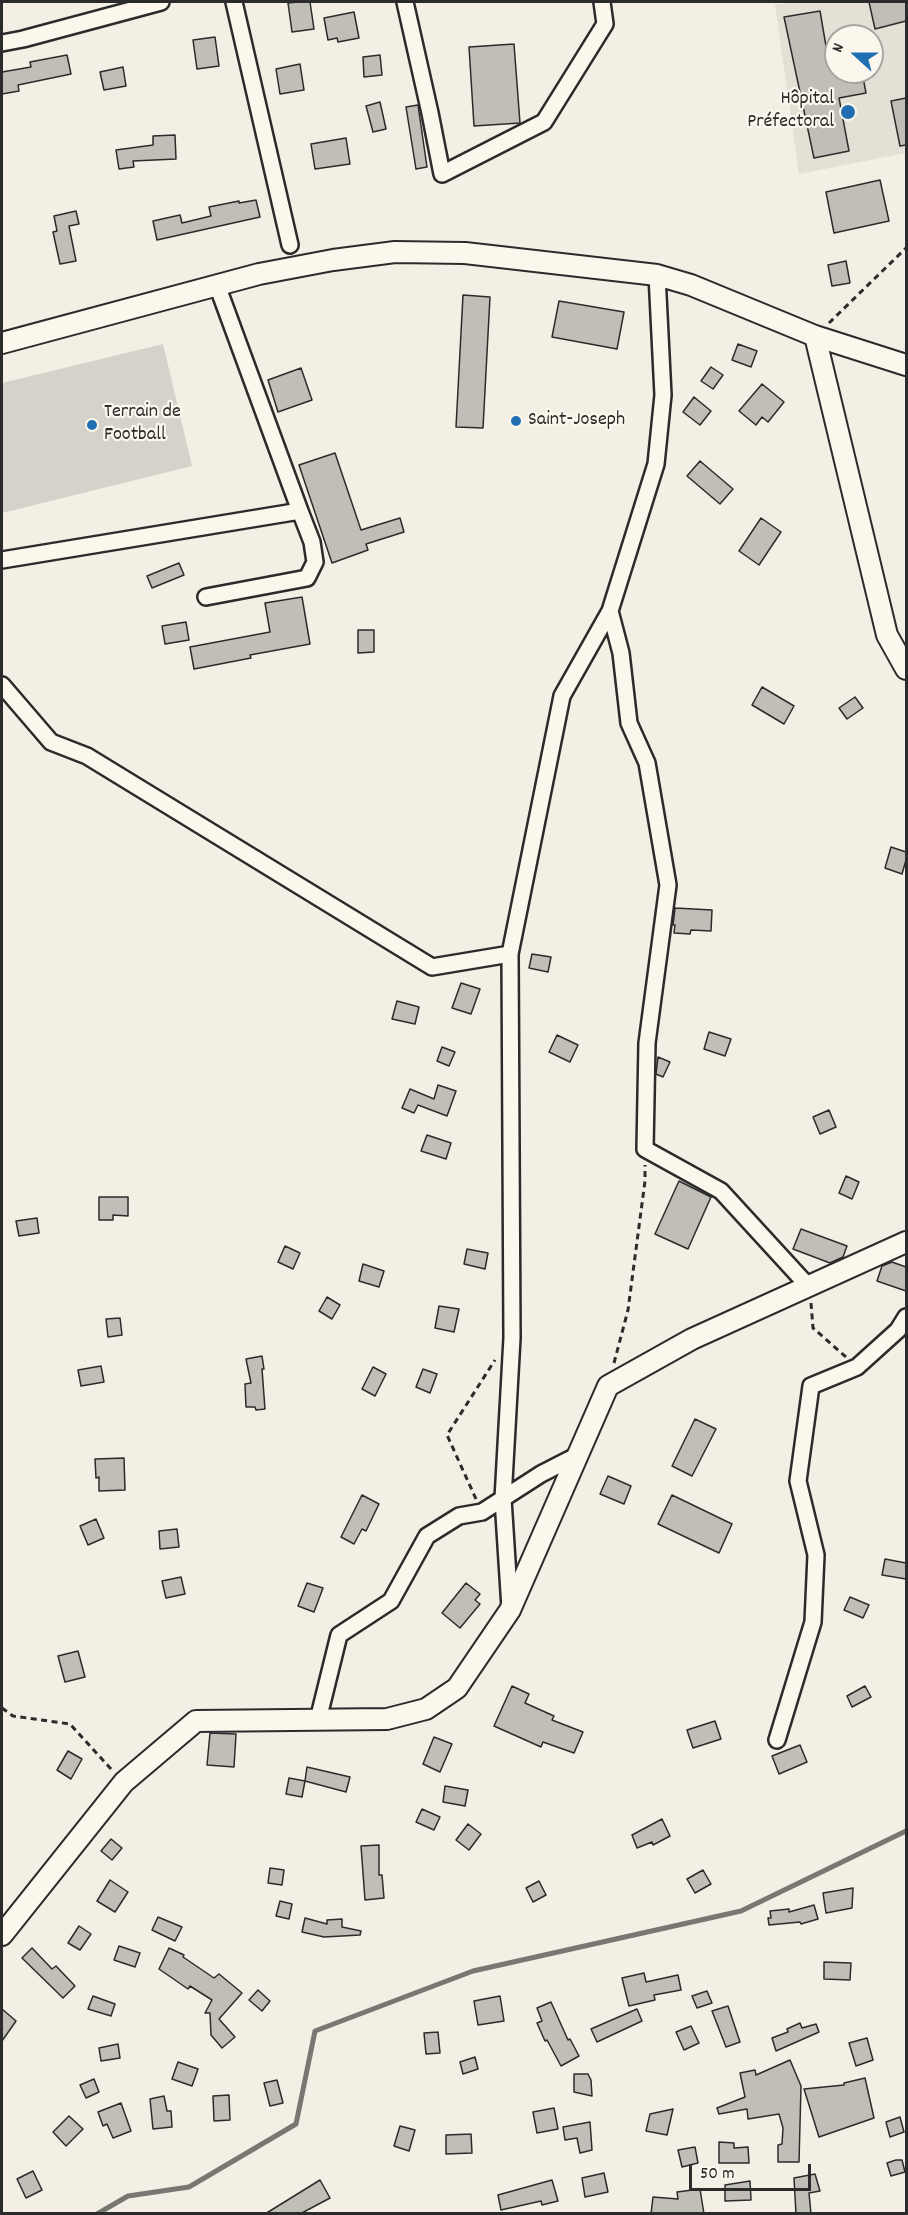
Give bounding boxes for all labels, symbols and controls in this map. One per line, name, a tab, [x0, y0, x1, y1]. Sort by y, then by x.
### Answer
north arrow	[824, 24, 884, 84]
text: N	[826, 40, 851, 56]
place label: Hôpital Préfectoral	[747, 88, 834, 135]
marker: Hôpital Préfectoral	[839, 103, 857, 121]
place label: Terrain de Football	[104, 401, 181, 448]
place label: Saint-Joseph	[528, 409, 625, 433]
marker: Saint-Joseph	[509, 414, 523, 428]
marker: Terrain de Football	[85, 418, 99, 432]
scale bar	[692, 2152, 814, 2190]
text: 50 m	[700, 2162, 735, 2187]

